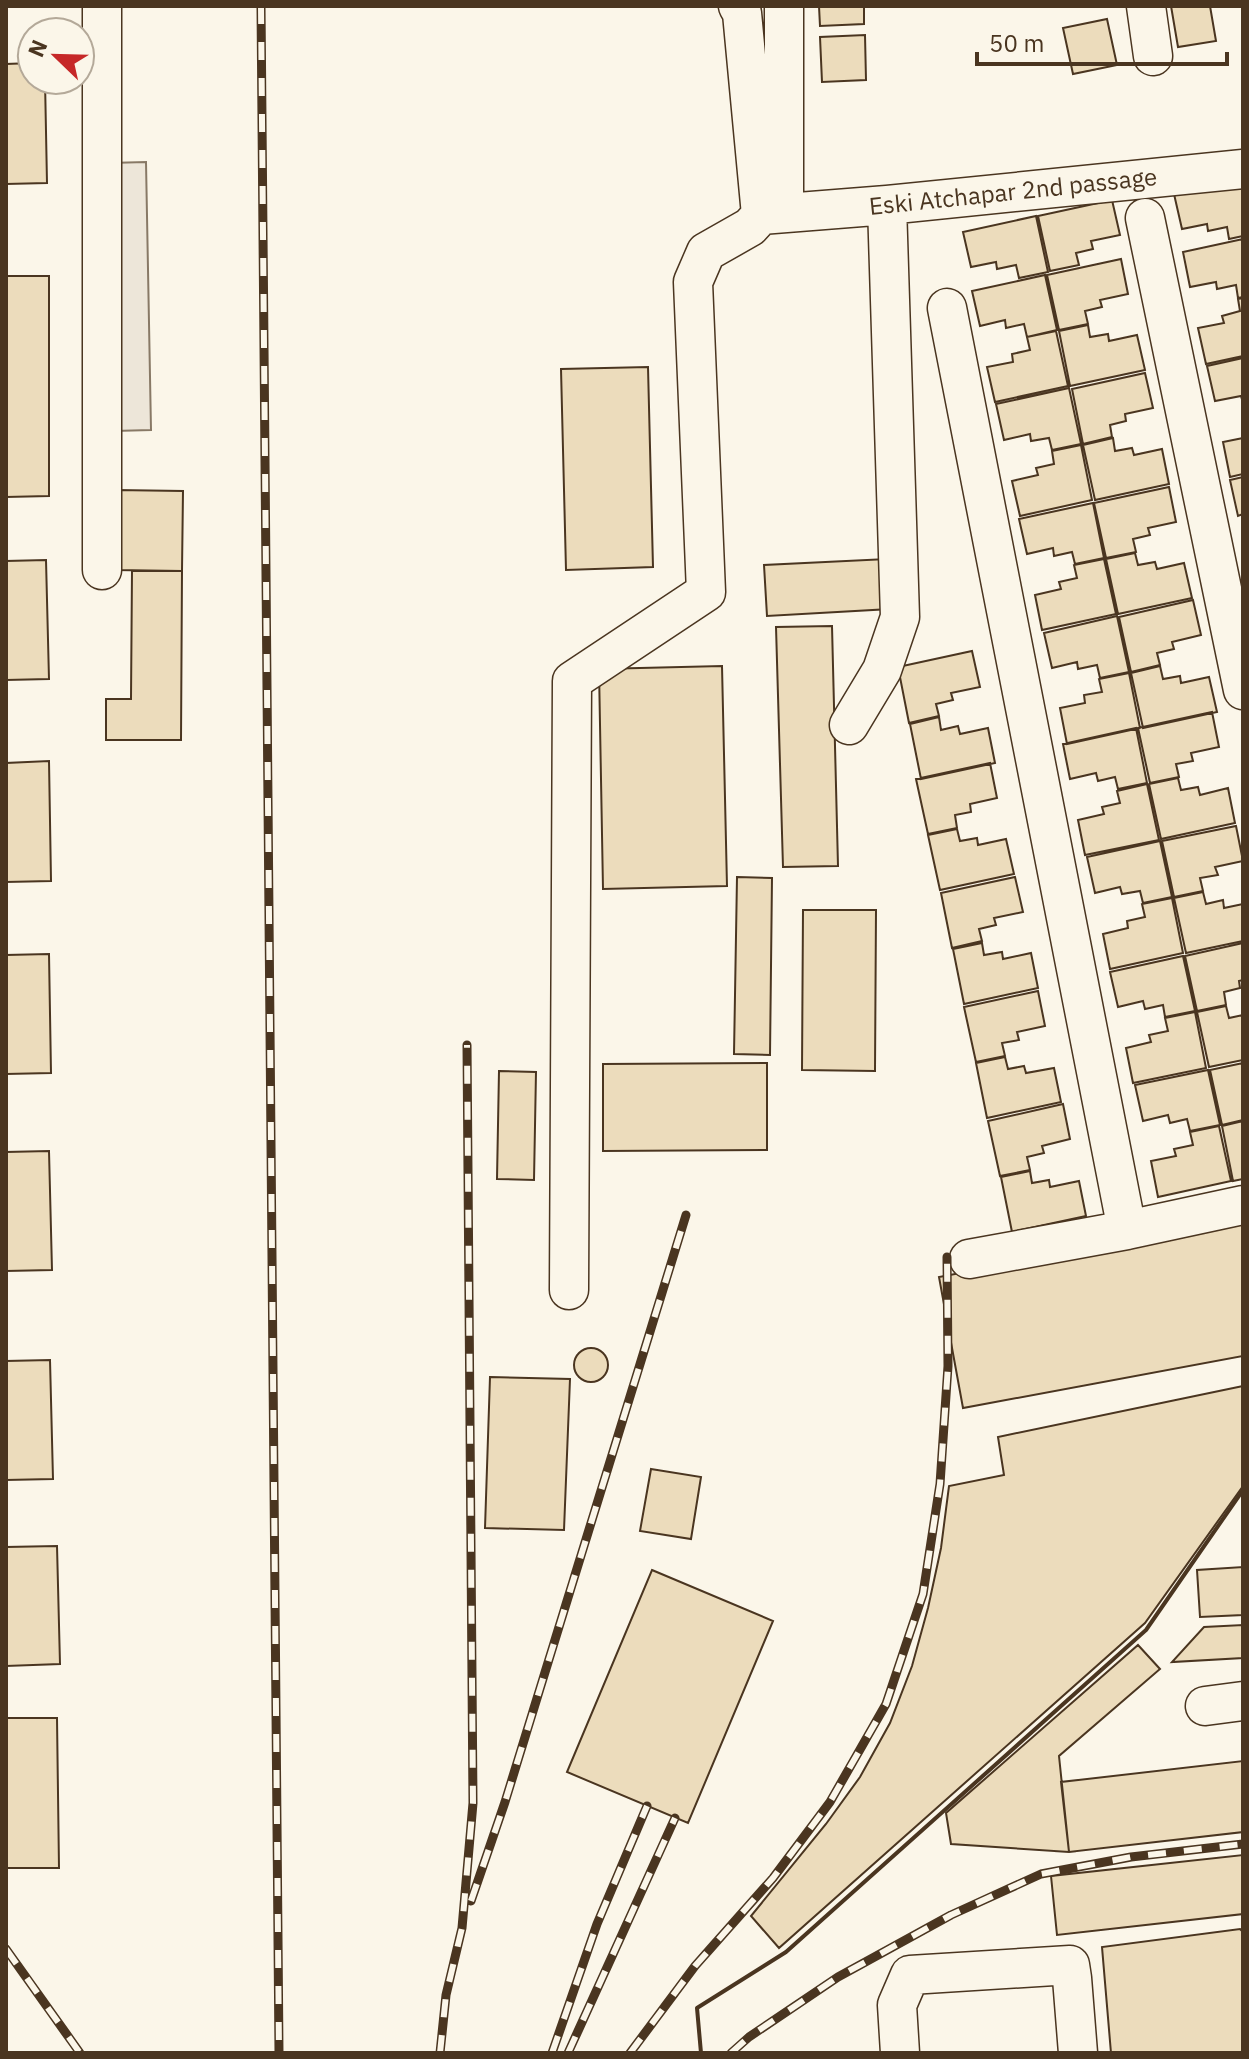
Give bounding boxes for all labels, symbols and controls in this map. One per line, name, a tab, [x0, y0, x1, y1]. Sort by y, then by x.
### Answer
north arrow	[16, 16, 96, 96]
scale bar	[977, 16, 1227, 66]
text: 50 m	[989, 27, 1044, 59]
text: N	[21, 35, 54, 61]
street label: Eski Atchapar 2nd passage	[867, 160, 1159, 222]

